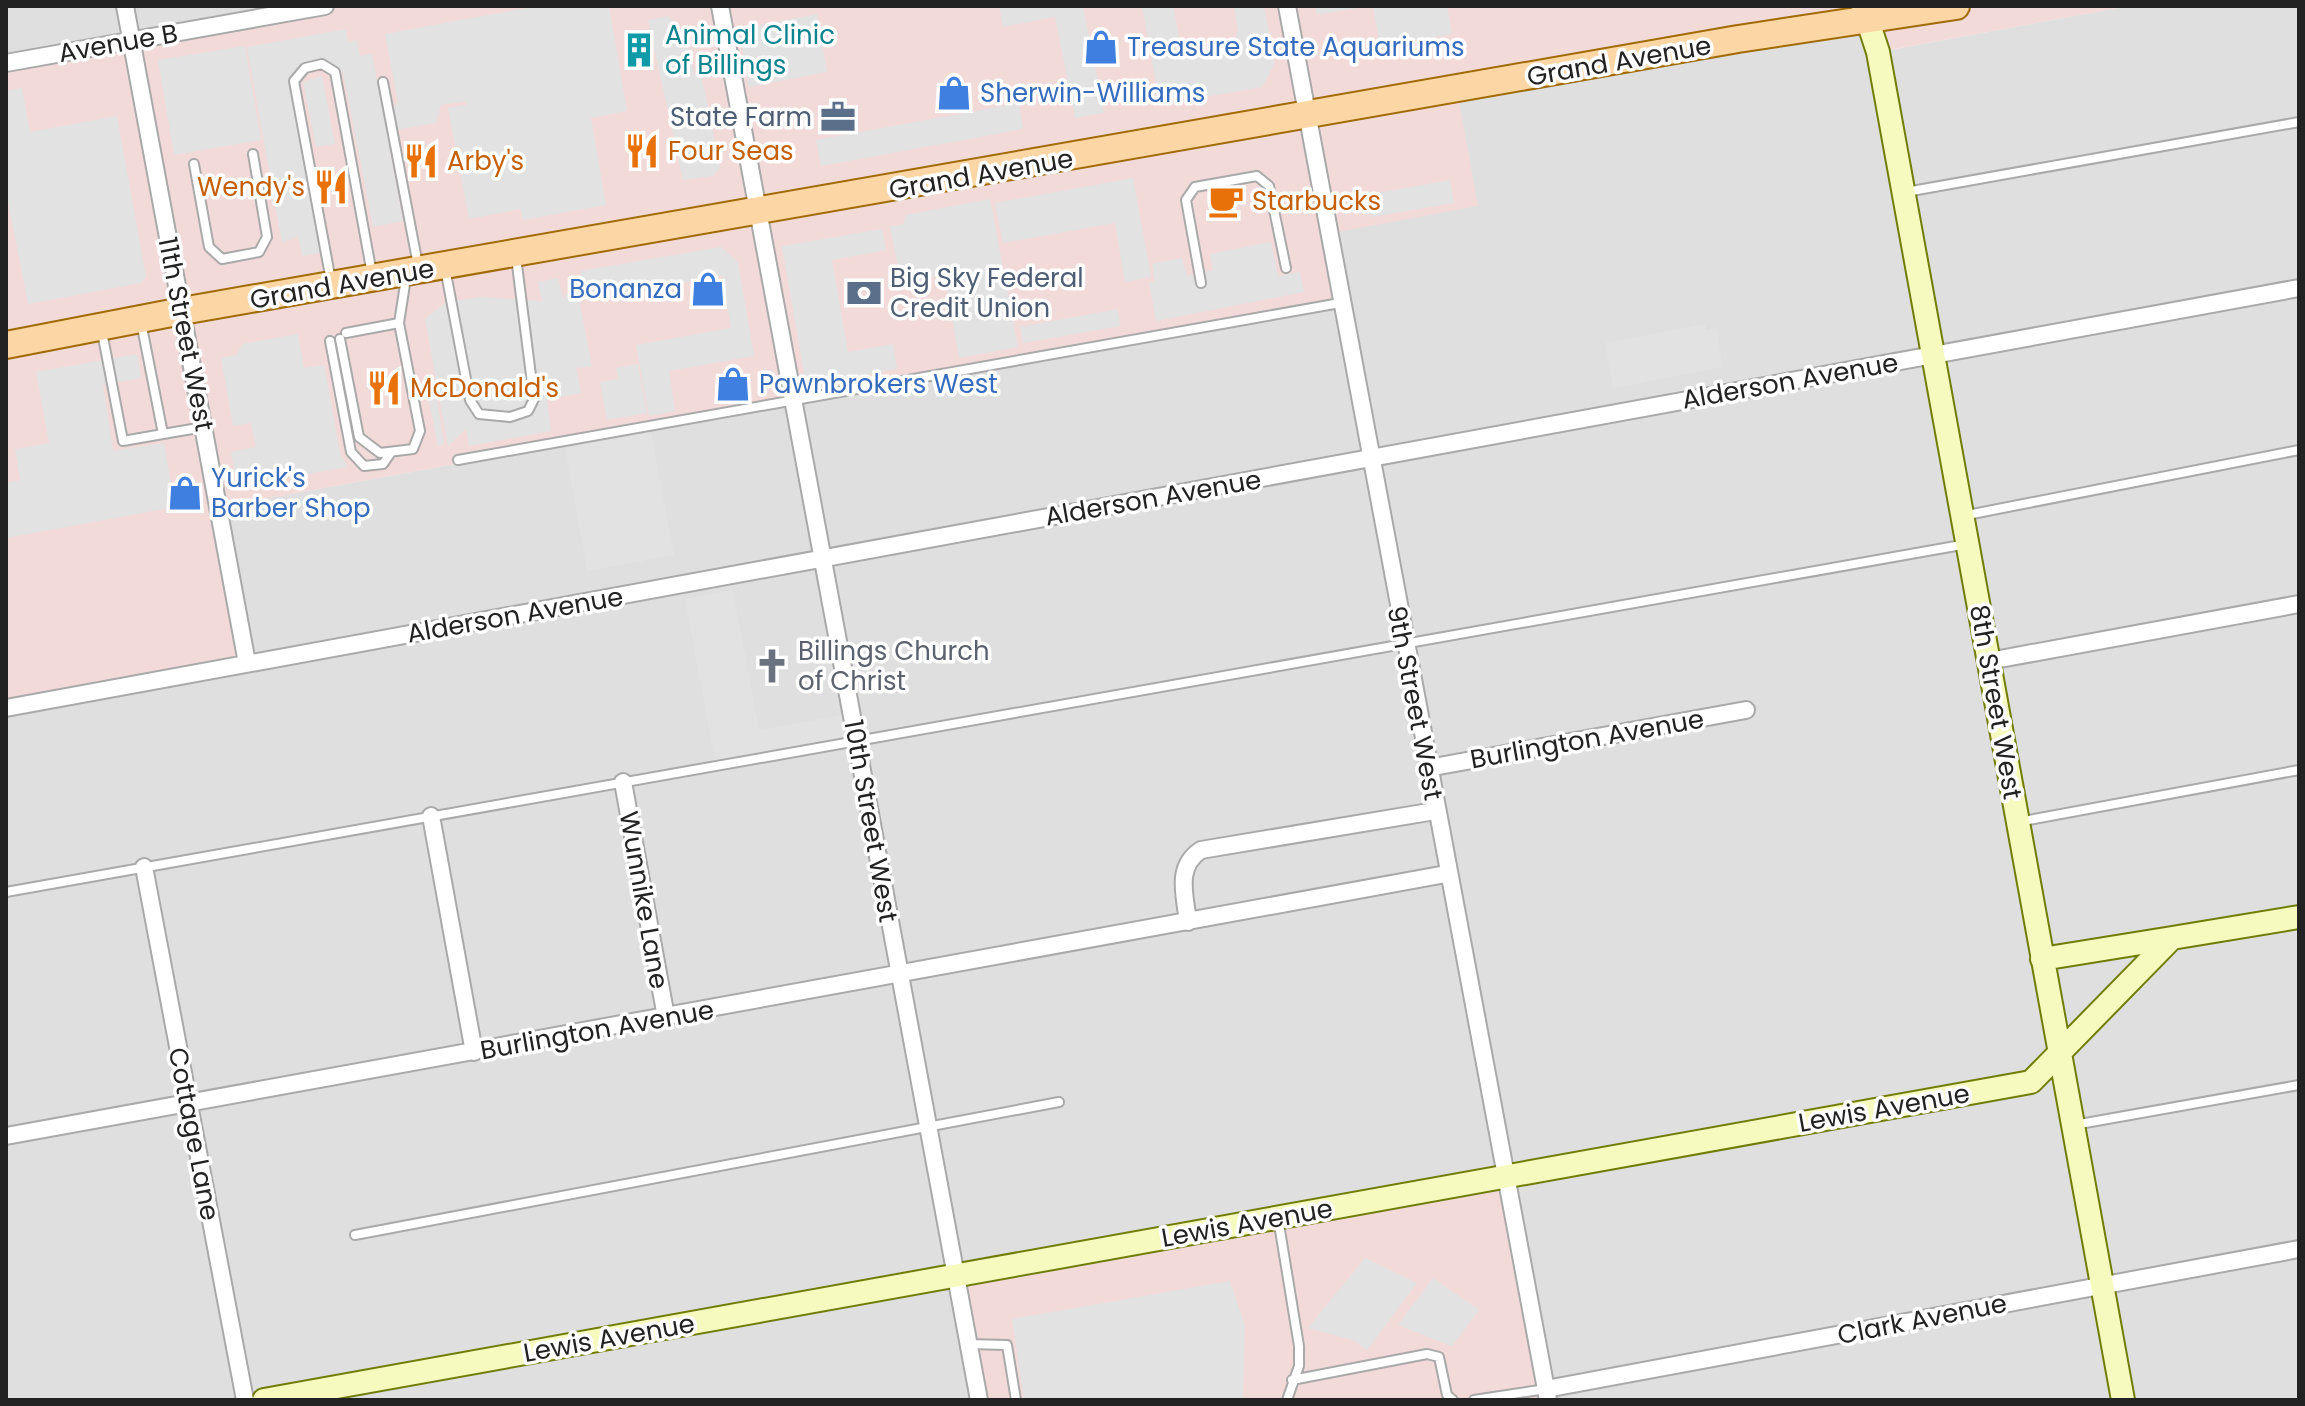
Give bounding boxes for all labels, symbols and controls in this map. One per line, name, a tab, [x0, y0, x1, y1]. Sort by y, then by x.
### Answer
street label: Avenue B	[56, 15, 180, 71]
place label: Animal Clinic of Billings	[665, 17, 835, 83]
street label: Grand Avenue	[1524, 27, 1714, 95]
shop icon: Treasure State Aquariums	[1082, 28, 1120, 66]
place label: Treasure State Aquariums	[1127, 29, 1465, 65]
building icon: Animal Clinic of Billings	[620, 31, 658, 69]
shop icon: Sherwin-Williams	[935, 74, 973, 112]
place label: Sherwin-Williams	[980, 75, 1205, 111]
office icon: State Farm	[819, 98, 857, 136]
place label: State Farm	[670, 99, 812, 135]
restaurant icon: Four Seas	[623, 132, 661, 170]
place label: Four Seas	[668, 133, 794, 169]
street label: Grand Avenue	[886, 140, 1076, 208]
restaurant icon: Arby's	[402, 142, 440, 180]
place label: Arby's	[447, 143, 524, 179]
restaurant icon: Wendy's	[312, 168, 350, 206]
place label: Wendy's	[197, 169, 305, 205]
cafe icon: Starbucks	[1207, 182, 1245, 220]
place label: Starbucks	[1252, 183, 1381, 219]
street label: 11th Street West	[150, 234, 222, 434]
street label: Grand Avenue	[247, 250, 437, 318]
place label: Big Sky Federal Credit Union	[890, 260, 1084, 326]
shop icon: Bonanza	[689, 270, 727, 308]
place label: Bonanza	[569, 271, 682, 307]
bank icon: Big Sky Federal Credit Union	[845, 274, 883, 312]
street label: Alderson Avenue	[1679, 344, 1901, 418]
shop icon: Pawnbrokers West	[714, 365, 752, 403]
place label: Pawnbrokers West	[759, 366, 998, 402]
restaurant icon: McDonald's	[365, 369, 403, 407]
place label: McDonald's	[410, 370, 559, 406]
place label: Yurick's Barber Shop	[211, 460, 371, 526]
street label: Alderson Avenue	[1042, 461, 1264, 535]
shop icon: Yurick's Barber Shop	[166, 474, 204, 512]
street label: Alderson Avenue	[404, 578, 626, 652]
street label: 8th Street West	[1961, 602, 2031, 802]
street label: 9th Street West	[1379, 603, 1451, 803]
place label: Billings Church of Christ	[798, 633, 990, 699]
church icon: Billings Church of Christ	[753, 647, 791, 685]
street label: Burlington Avenue	[1467, 701, 1707, 777]
street label: 10th Street West	[835, 717, 907, 925]
street label: Wunnike Lane	[611, 808, 677, 992]
street label: Burlington Avenue	[477, 992, 717, 1068]
street label: Cottage Lane	[160, 1044, 228, 1224]
street label: Lewis Avenue	[1796, 1075, 1972, 1141]
street label: Lewis Avenue	[1159, 1190, 1335, 1256]
street label: Clark Avenue	[1834, 1285, 2010, 1353]
street label: Lewis Avenue	[521, 1305, 697, 1371]

